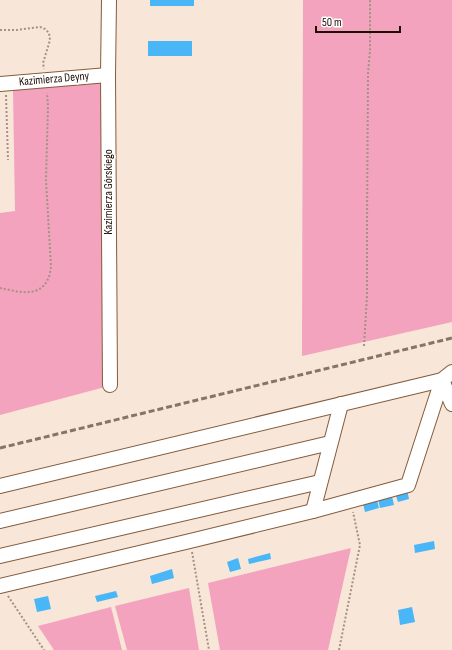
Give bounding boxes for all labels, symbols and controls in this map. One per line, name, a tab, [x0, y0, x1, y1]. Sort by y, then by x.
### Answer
scale bar	[316, 8, 400, 34]
text: 50 m	[322, 15, 342, 30]
street label: Kazimierza Deyny	[18, 68, 90, 90]
street label: Kazimierza Górskiego	[101, 149, 116, 235]

